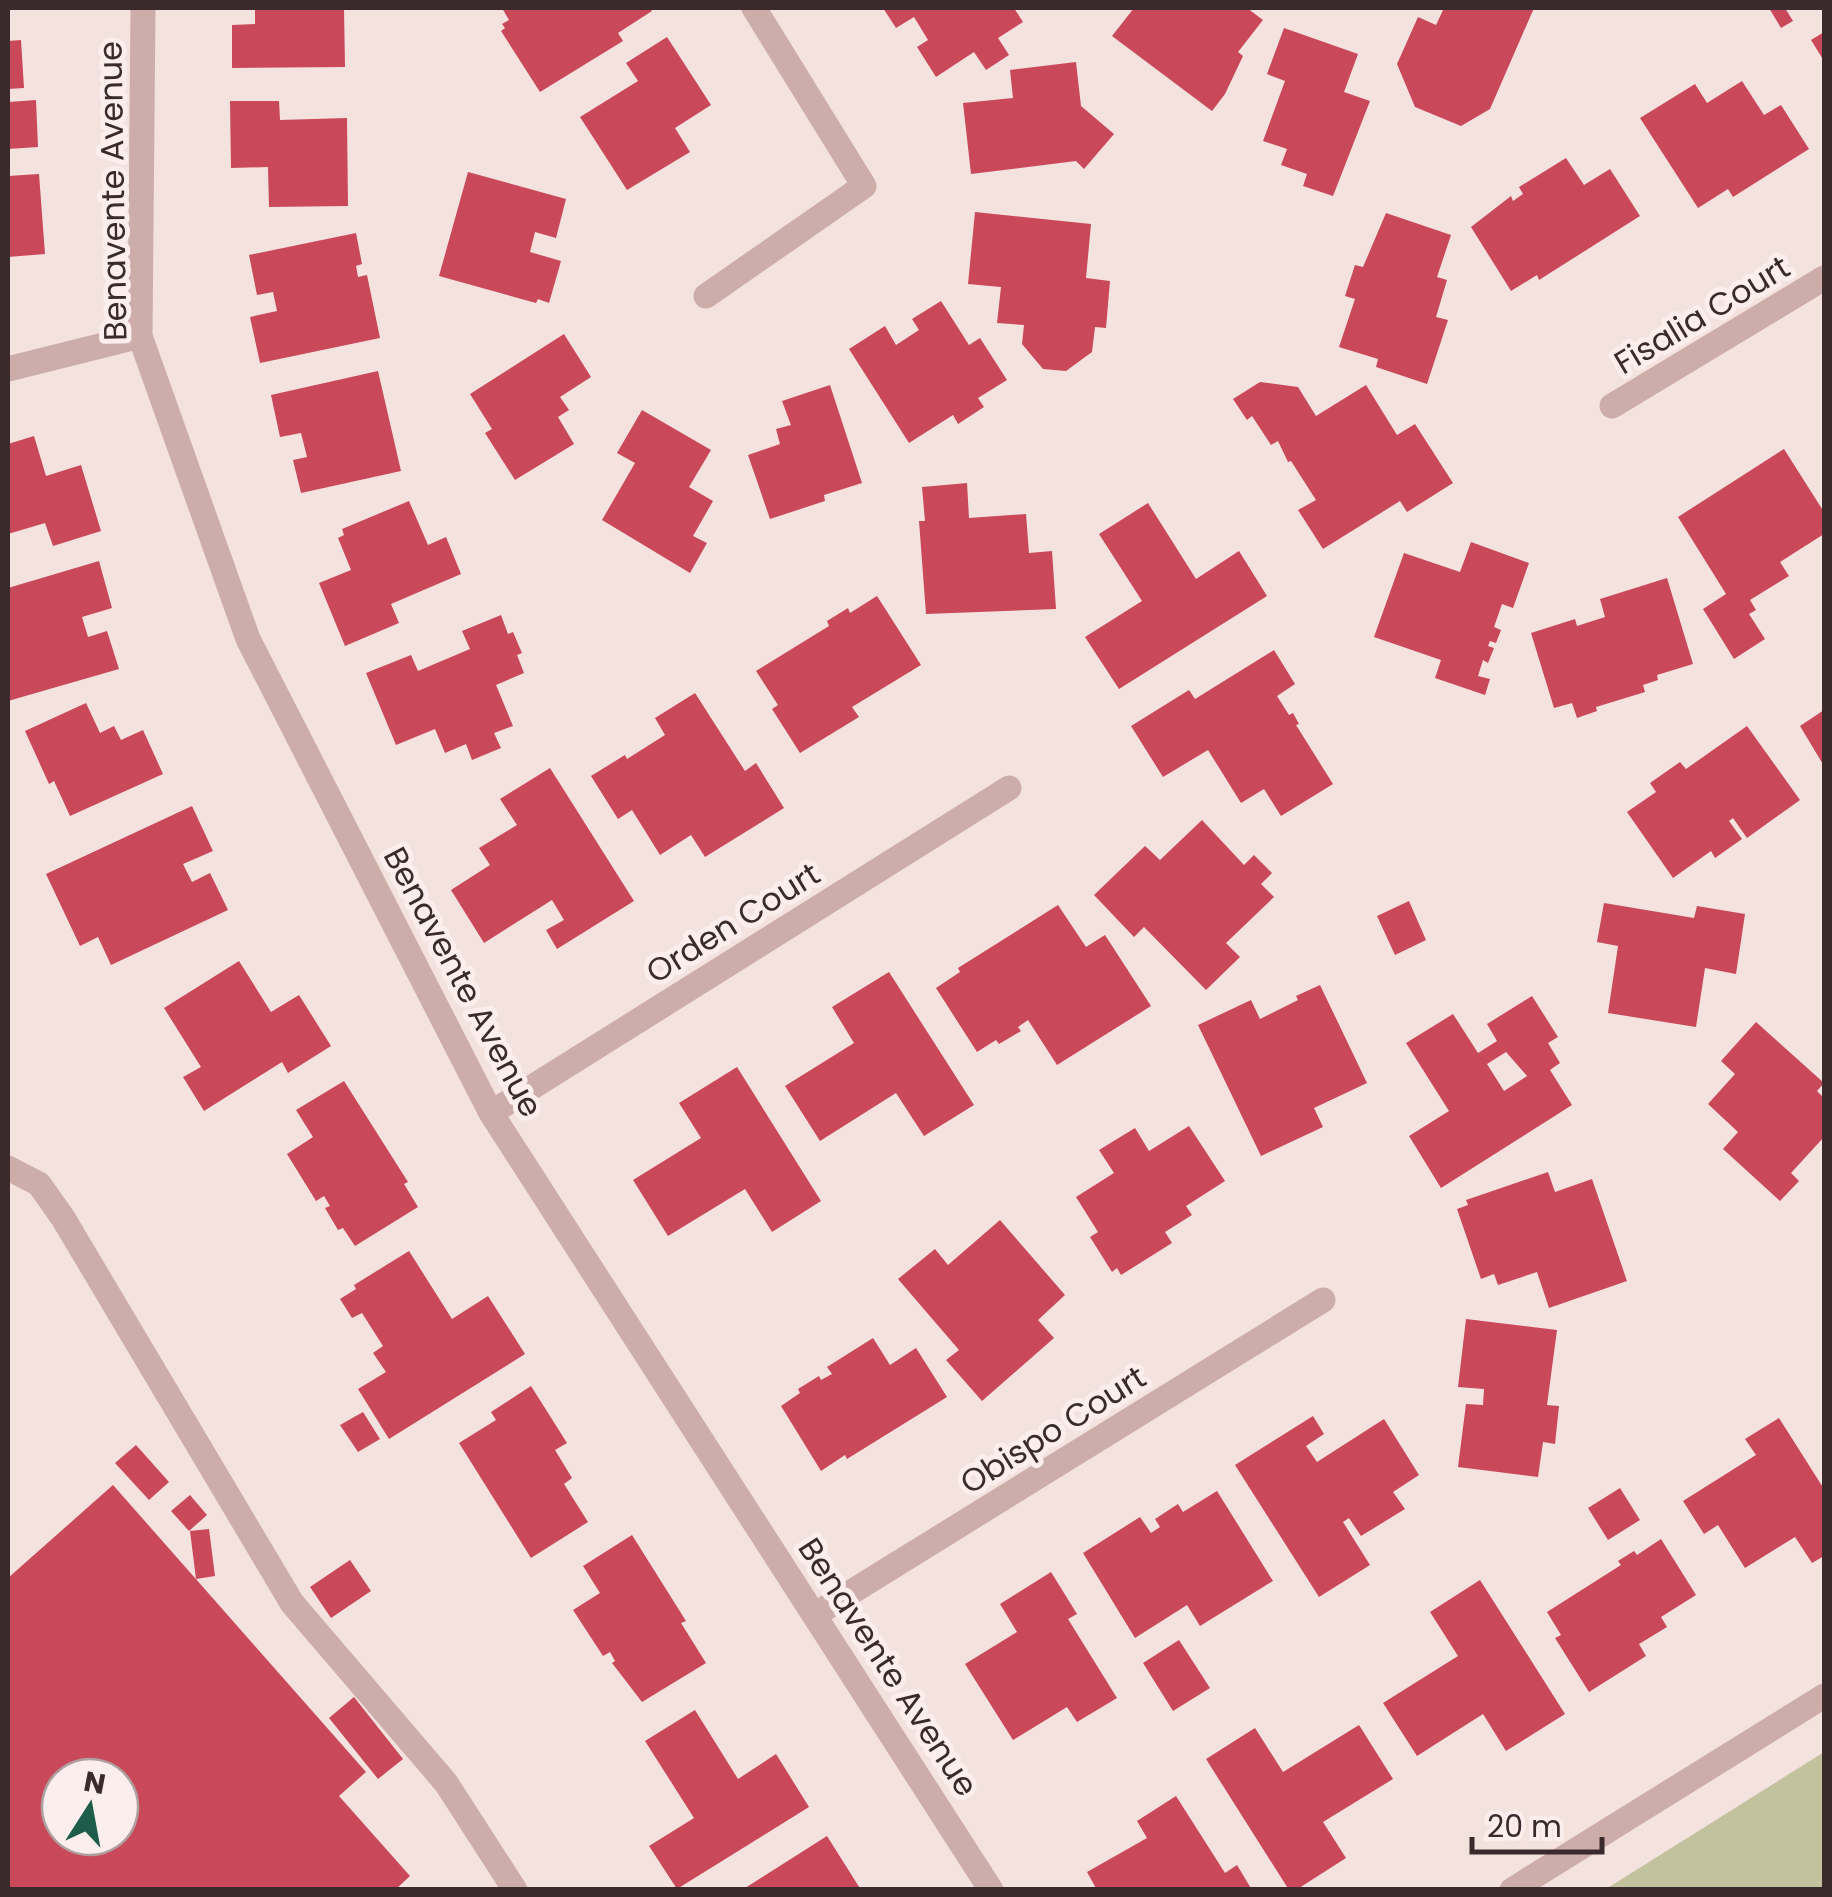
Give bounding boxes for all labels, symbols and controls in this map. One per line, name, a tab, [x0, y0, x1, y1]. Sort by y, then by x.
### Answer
street label: Benavente Avenue	[87, 41, 138, 341]
street label: Fisalia Court	[1606, 244, 1798, 385]
street label: Benavente Avenue	[373, 839, 554, 1125]
street label: Orden Court	[637, 851, 828, 994]
street label: Obispo Court	[951, 1355, 1154, 1505]
street label: Benavente Avenue	[788, 1529, 989, 1805]
north arrow	[40, 1757, 140, 1857]
text: N	[81, 1762, 109, 1804]
scale bar	[1472, 1792, 1602, 1854]
text: 20 m	[1487, 1805, 1562, 1848]

